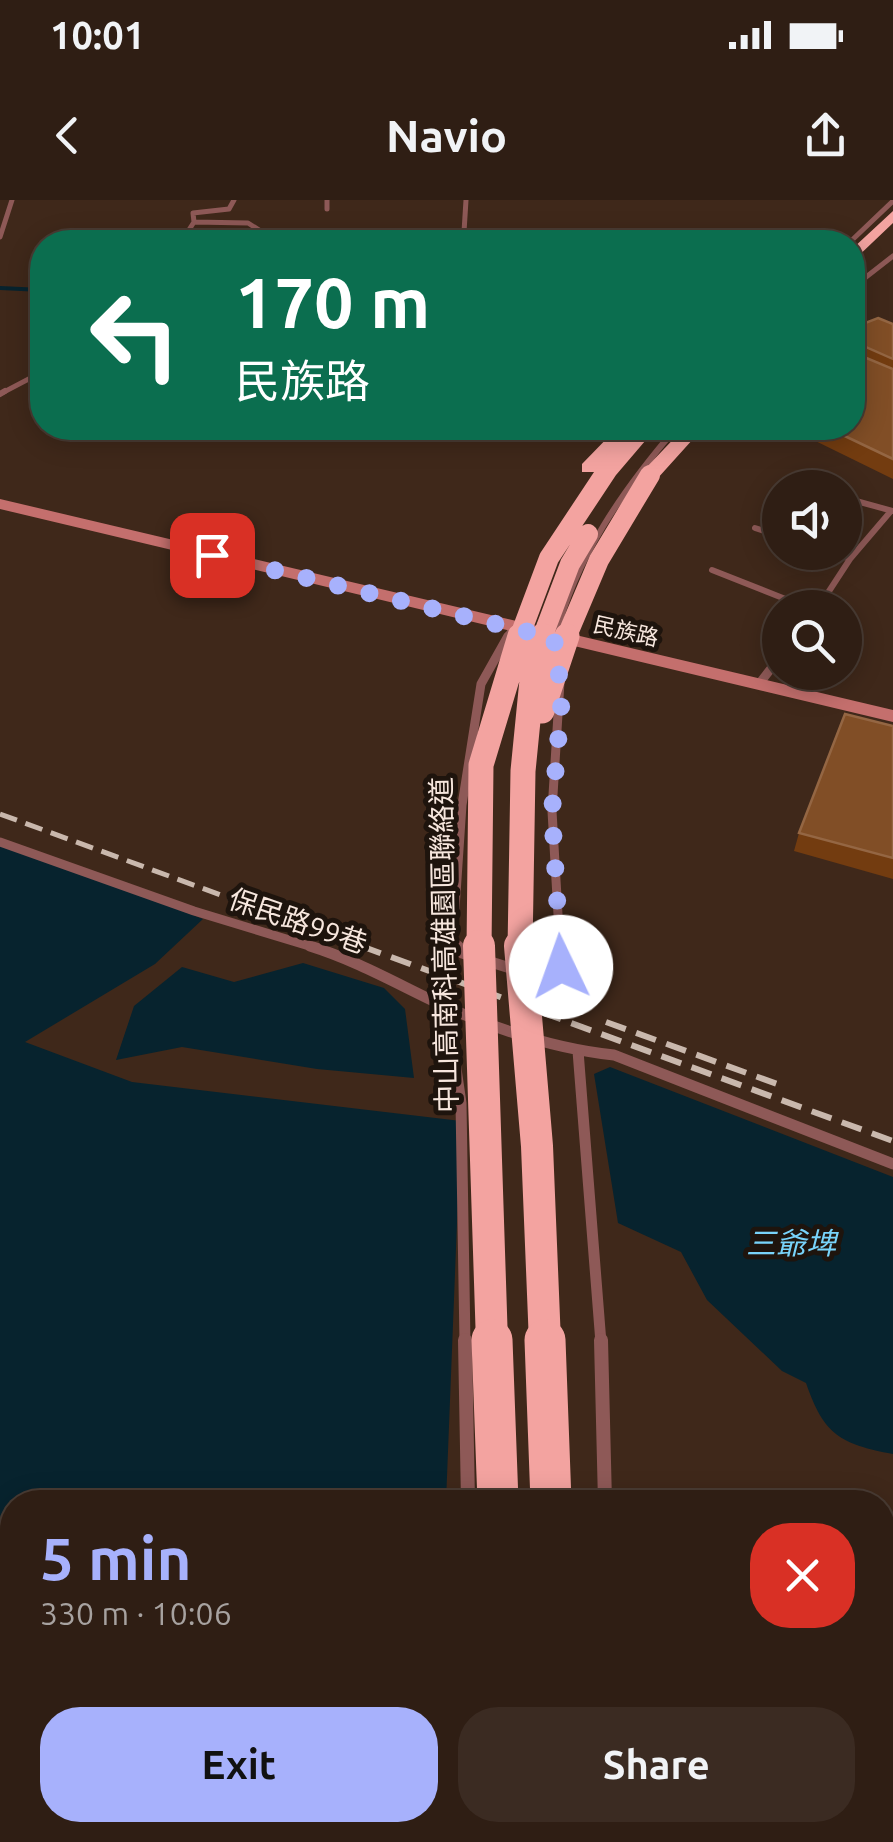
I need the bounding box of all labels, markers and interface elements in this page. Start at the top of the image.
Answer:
text: 10:01 [50,14,145,56]
icon: back [40,108,95,163]
icon: share [798,108,853,163]
text: Navio [386,110,507,161]
text: 170 m [235,263,430,341]
icon: left [70,270,200,400]
text: 民族路 [235,355,370,406]
map controls [762,470,862,690]
button: sound [762,470,862,570]
pin [170,513,255,598]
icon: arrive [185,528,240,583]
button: search [762,590,862,690]
street label: 民族路 [591,611,661,650]
street label: 中山高南科高雄園區聯絡道 [425,777,462,1113]
street label: 保民路99巷 [225,882,371,959]
position arrow [509,915,613,1019]
water label: 三爺埤 [746,1226,839,1260]
button: close [750,1523,855,1628]
text: 5 min [40,1524,192,1591]
text: 330 m · 10:06 [40,1595,232,1631]
button: Exit [40,1707,438,1822]
button: Share [458,1707,855,1822]

